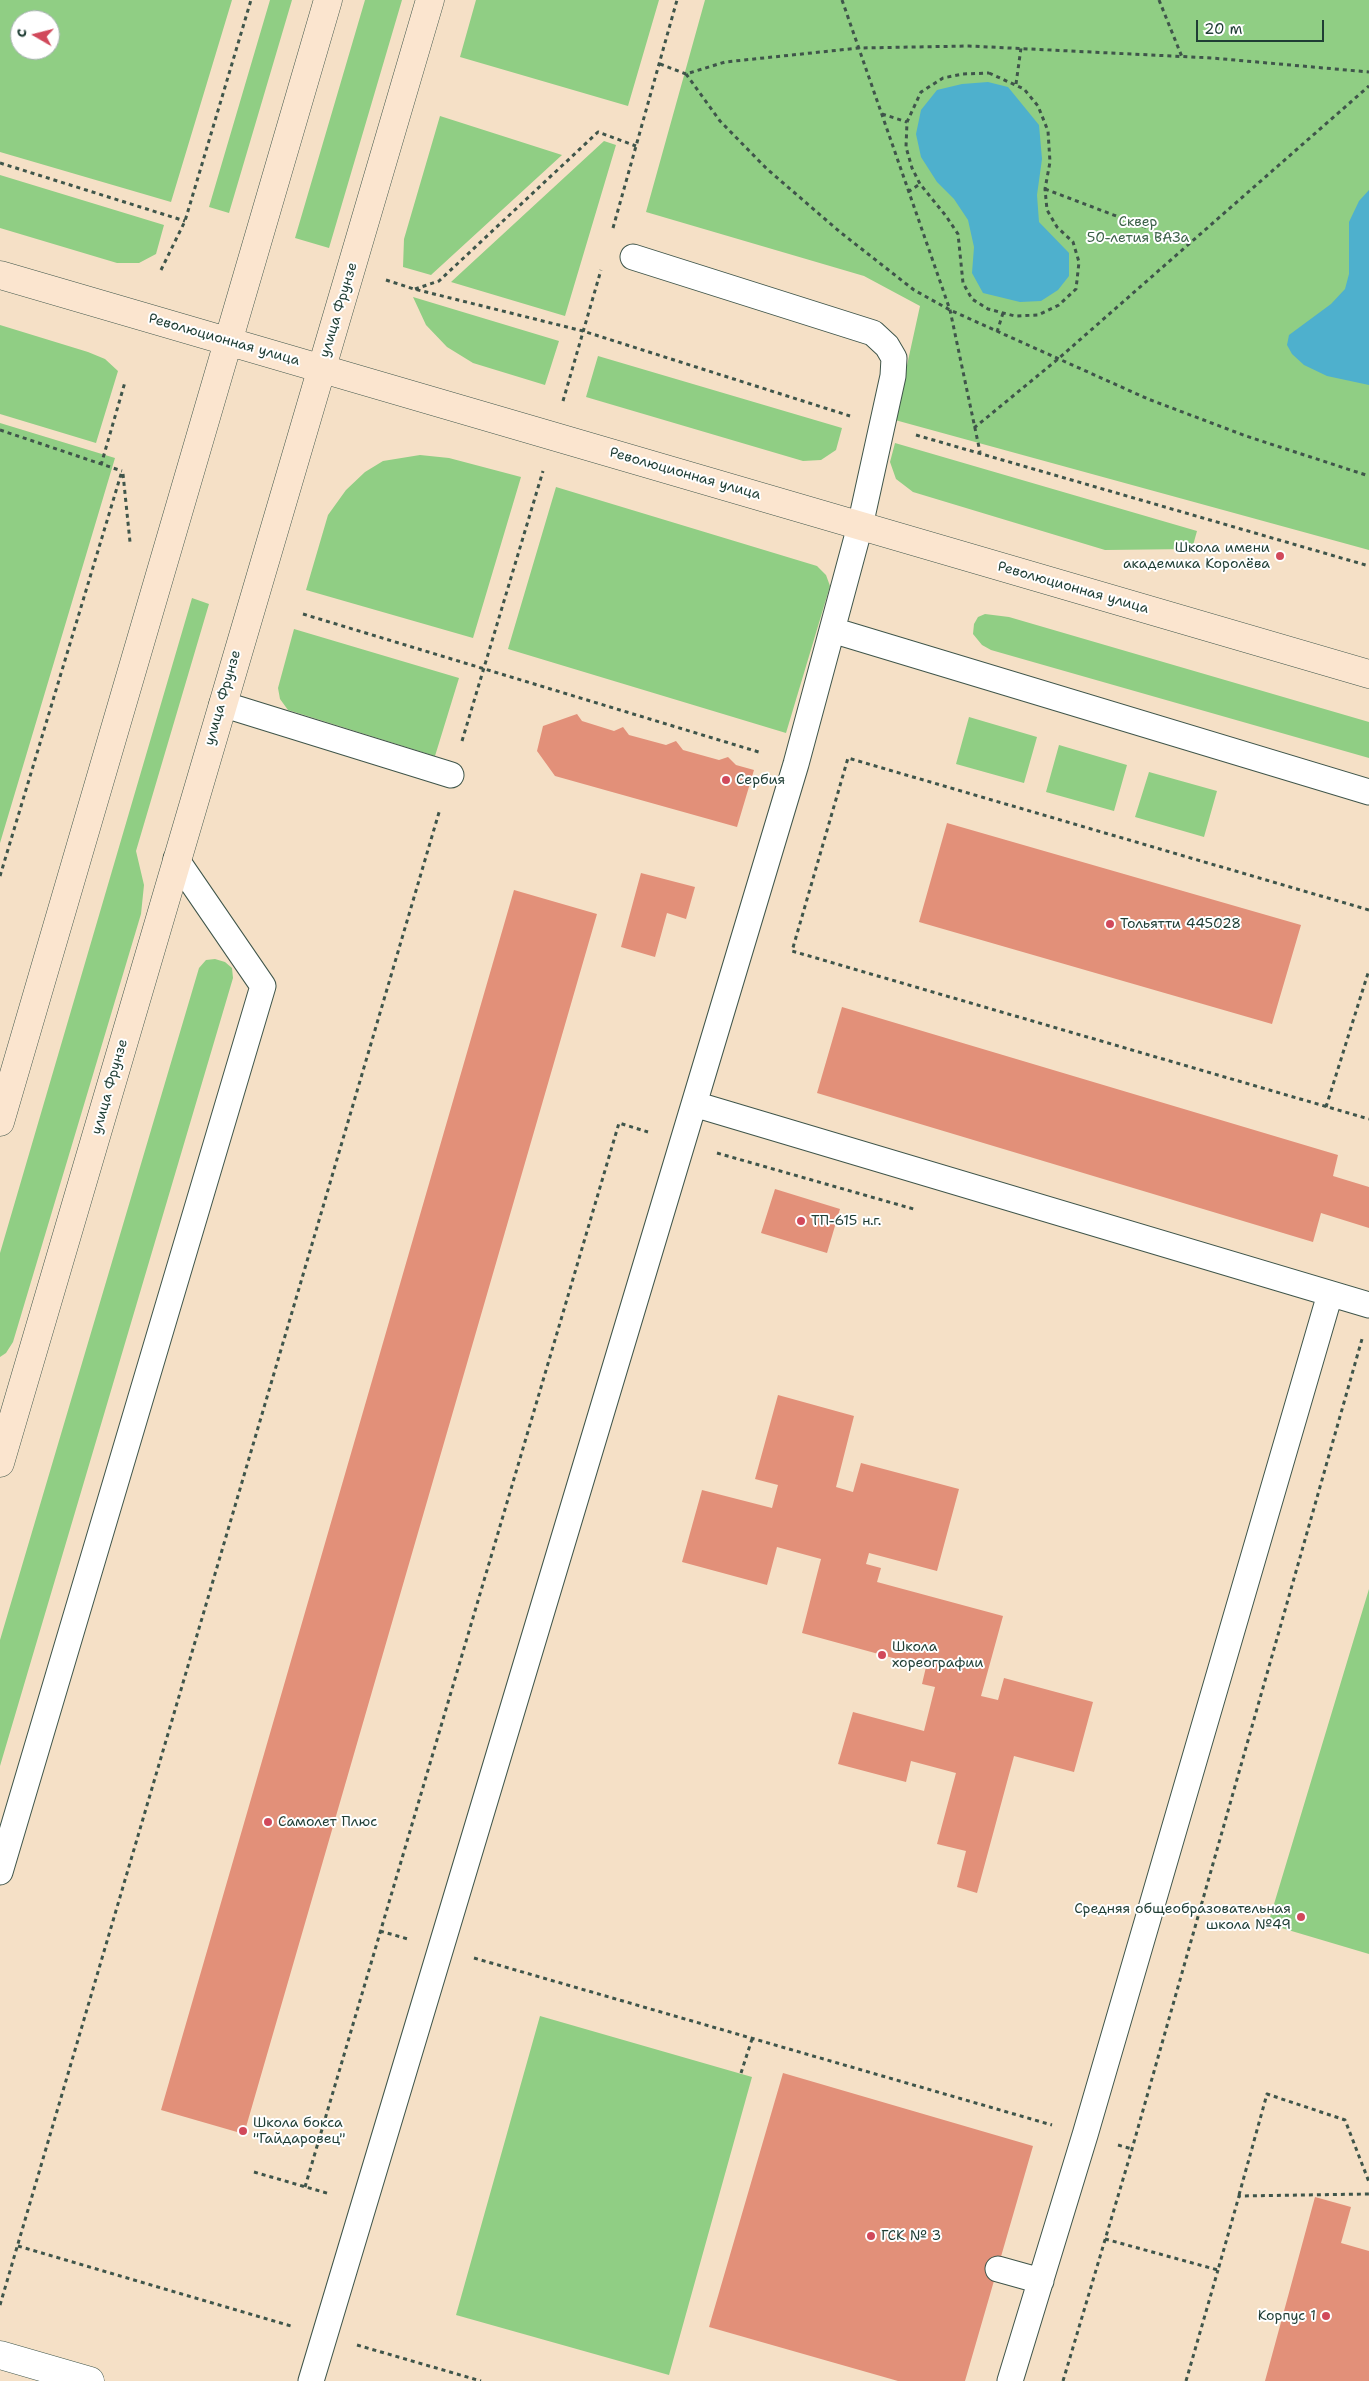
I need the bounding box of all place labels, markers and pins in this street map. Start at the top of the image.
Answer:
place label: Школа имени академика Королёва [1123,540,1270,572]
marker: Школа имени академика Королёва [1274,550,1286,562]
place label: Сербия [736,772,785,788]
marker: Сербия [720,774,732,786]
place label: Тольятти 445028 [1120,916,1241,932]
marker: Тольятти 445028 [1104,918,1116,930]
place label: ТП-615 н.г. [811,1213,881,1229]
marker: ТП-615 н.г. [795,1215,807,1227]
place label: Школа хореографии [892,1639,983,1671]
marker: Школа хореографии [876,1649,888,1661]
place label: Самолет Плюс [278,1814,377,1830]
marker: Самолет Плюс [262,1816,274,1828]
place label: Средняя общеобразовательная школа №49 [1074,1901,1291,1934]
marker: Средняя общеобразовательная школа №49 [1295,1911,1307,1923]
place label: Школа бокса "Гайдаровец" [253,2115,346,2148]
marker: Школа бокса "Гайдаровец" [237,2125,249,2137]
place label: ГСК № 3 [881,2228,941,2244]
marker: ГСК № 3 [865,2230,877,2242]
place label: Корпус 1 [1258,2308,1316,2324]
marker: Корпус 1 [1320,2310,1332,2322]

